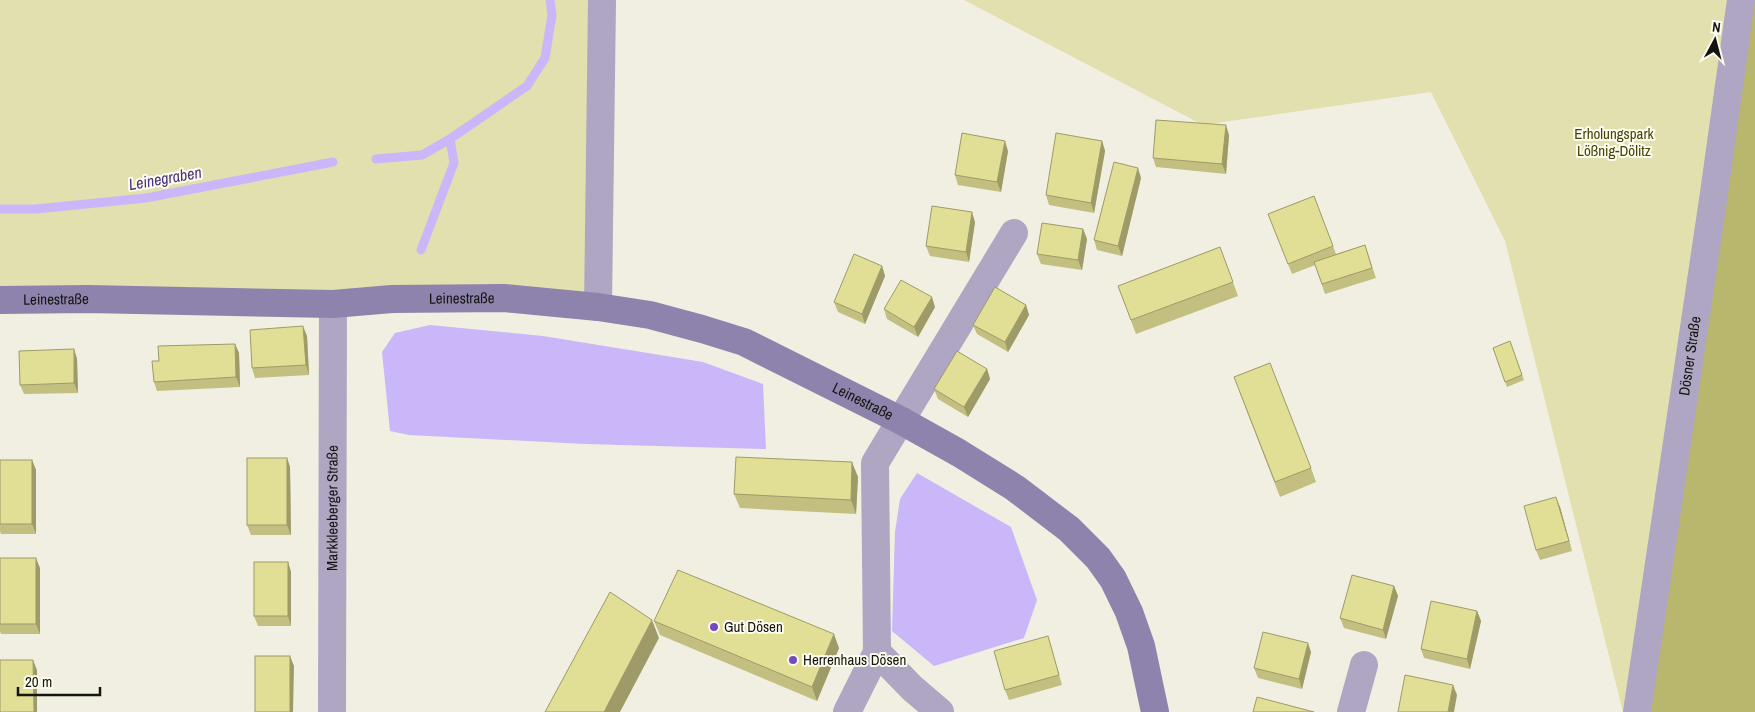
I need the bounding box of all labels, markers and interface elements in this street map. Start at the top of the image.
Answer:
north arrow [1690,15,1740,65]
text: N [1711,18,1722,37]
park label: Erholungspark Lößnig-Dölitz [1574,123,1654,161]
water label: Leinegraben [127,161,203,195]
street label: Leinestraße [429,287,495,309]
street label: Leinestraße [23,288,89,310]
street label: Dösner Straße [1673,315,1706,397]
street label: Leinestraße [829,377,897,425]
street label: Markkleeberger Straße [321,445,343,571]
place label: Gut Dösen [724,616,783,637]
marker: Gut Dösen [708,621,720,633]
place label: Herrenhaus Dösen [803,649,906,670]
marker: Herrenhaus Dösen [787,654,799,666]
scale bar [18,664,100,696]
text: 20 m [25,671,52,692]

